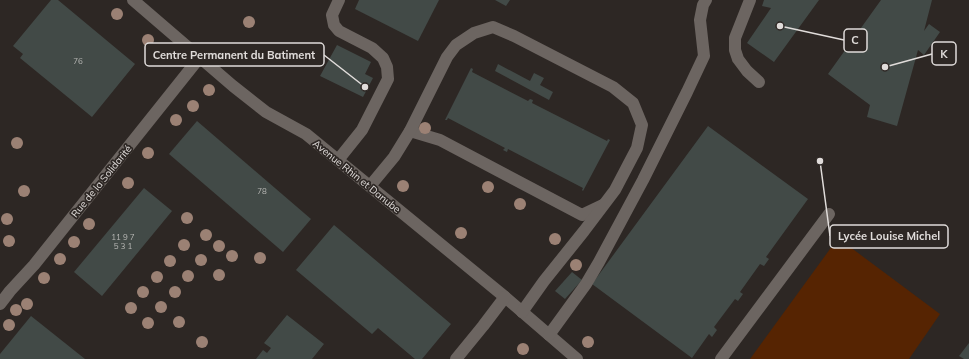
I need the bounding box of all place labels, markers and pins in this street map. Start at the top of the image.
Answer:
callout: C [844,29,867,52]
callout: K [932,42,956,65]
callout: Centre Permanent du Batiment [145,43,324,66]
callout: Lycée Louise Michel [830,225,948,248]

